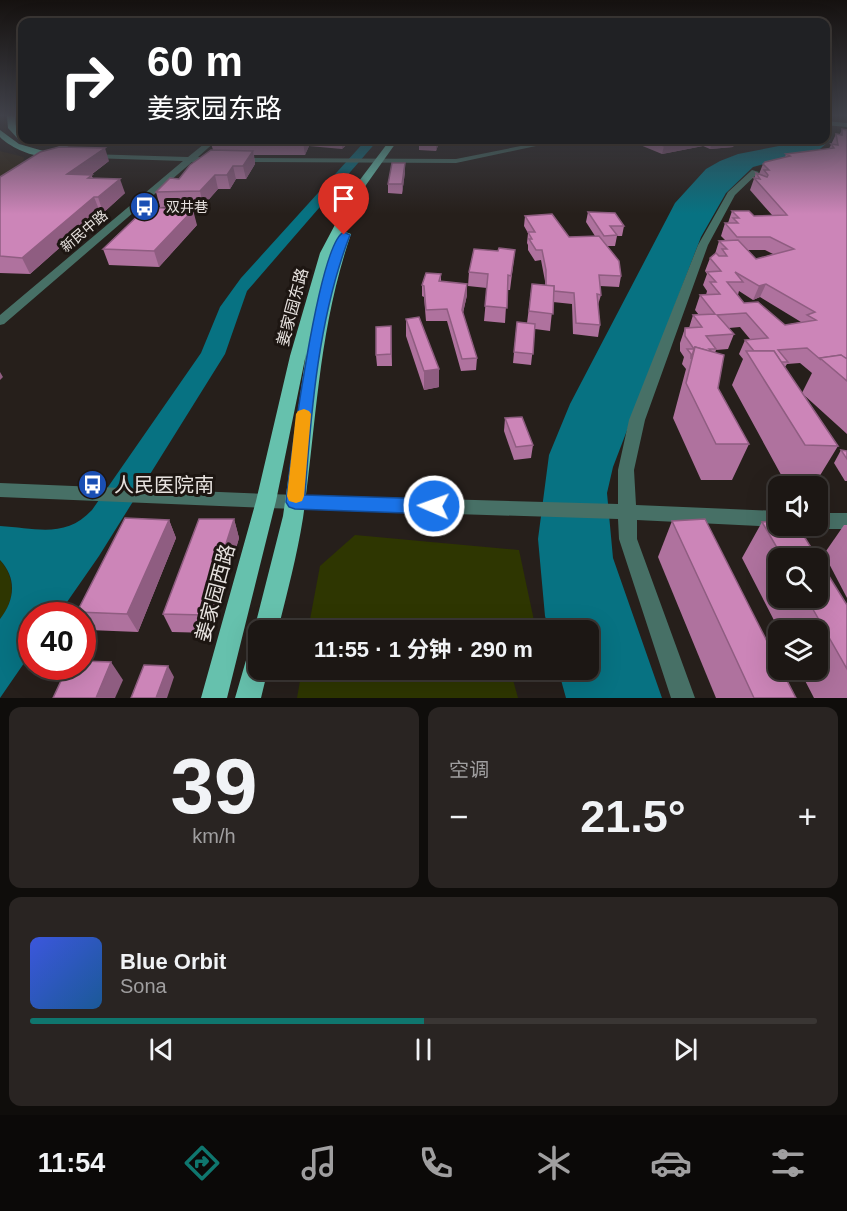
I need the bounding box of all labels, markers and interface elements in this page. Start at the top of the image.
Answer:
text: 60 m [147,38,243,85]
icon: right [48,42,126,120]
text: 姜家园东路 [147,94,282,124]
pin [318,173,369,235]
icon: arrive [327,182,360,215]
bus stop icon: 双井巷 [129,191,161,223]
place label: 双井巷 [166,199,208,215]
street label: 新民中路 [57,207,111,255]
street label: 姜家园东路 [274,266,311,348]
bus stop icon: 人民医院南 [77,469,109,501]
place label: 人民医院南 [114,474,214,496]
position arrow [402,474,466,538]
map controls [768,476,828,680]
button: sound [768,476,828,536]
street label: 姜家园西路 [191,542,239,644]
button: search [768,548,828,608]
speed limit sign: 40 [18,602,96,680]
button: layers [768,620,828,680]
text: 11:55 · 1 分钟 · 290 m [314,637,533,662]
text: 39 [171,742,257,830]
text: 空调 [449,759,489,781]
text: 21.5° [580,791,686,842]
text: − [449,798,468,835]
text: + [798,798,817,835]
text: km/h [192,825,236,847]
text: Blue Orbit [120,949,226,974]
text: Sona [120,975,167,997]
icon: previous [145,1033,178,1066]
icon: pause [407,1033,440,1066]
icon: next [669,1033,702,1066]
icon: directions [181,1142,223,1184]
icon: music [298,1142,340,1184]
icon: phone [415,1142,457,1184]
icon: climate [533,1142,575,1184]
icon: car [650,1142,692,1184]
icon: filters [767,1142,809,1184]
text: 11:54 [38,1148,105,1178]

